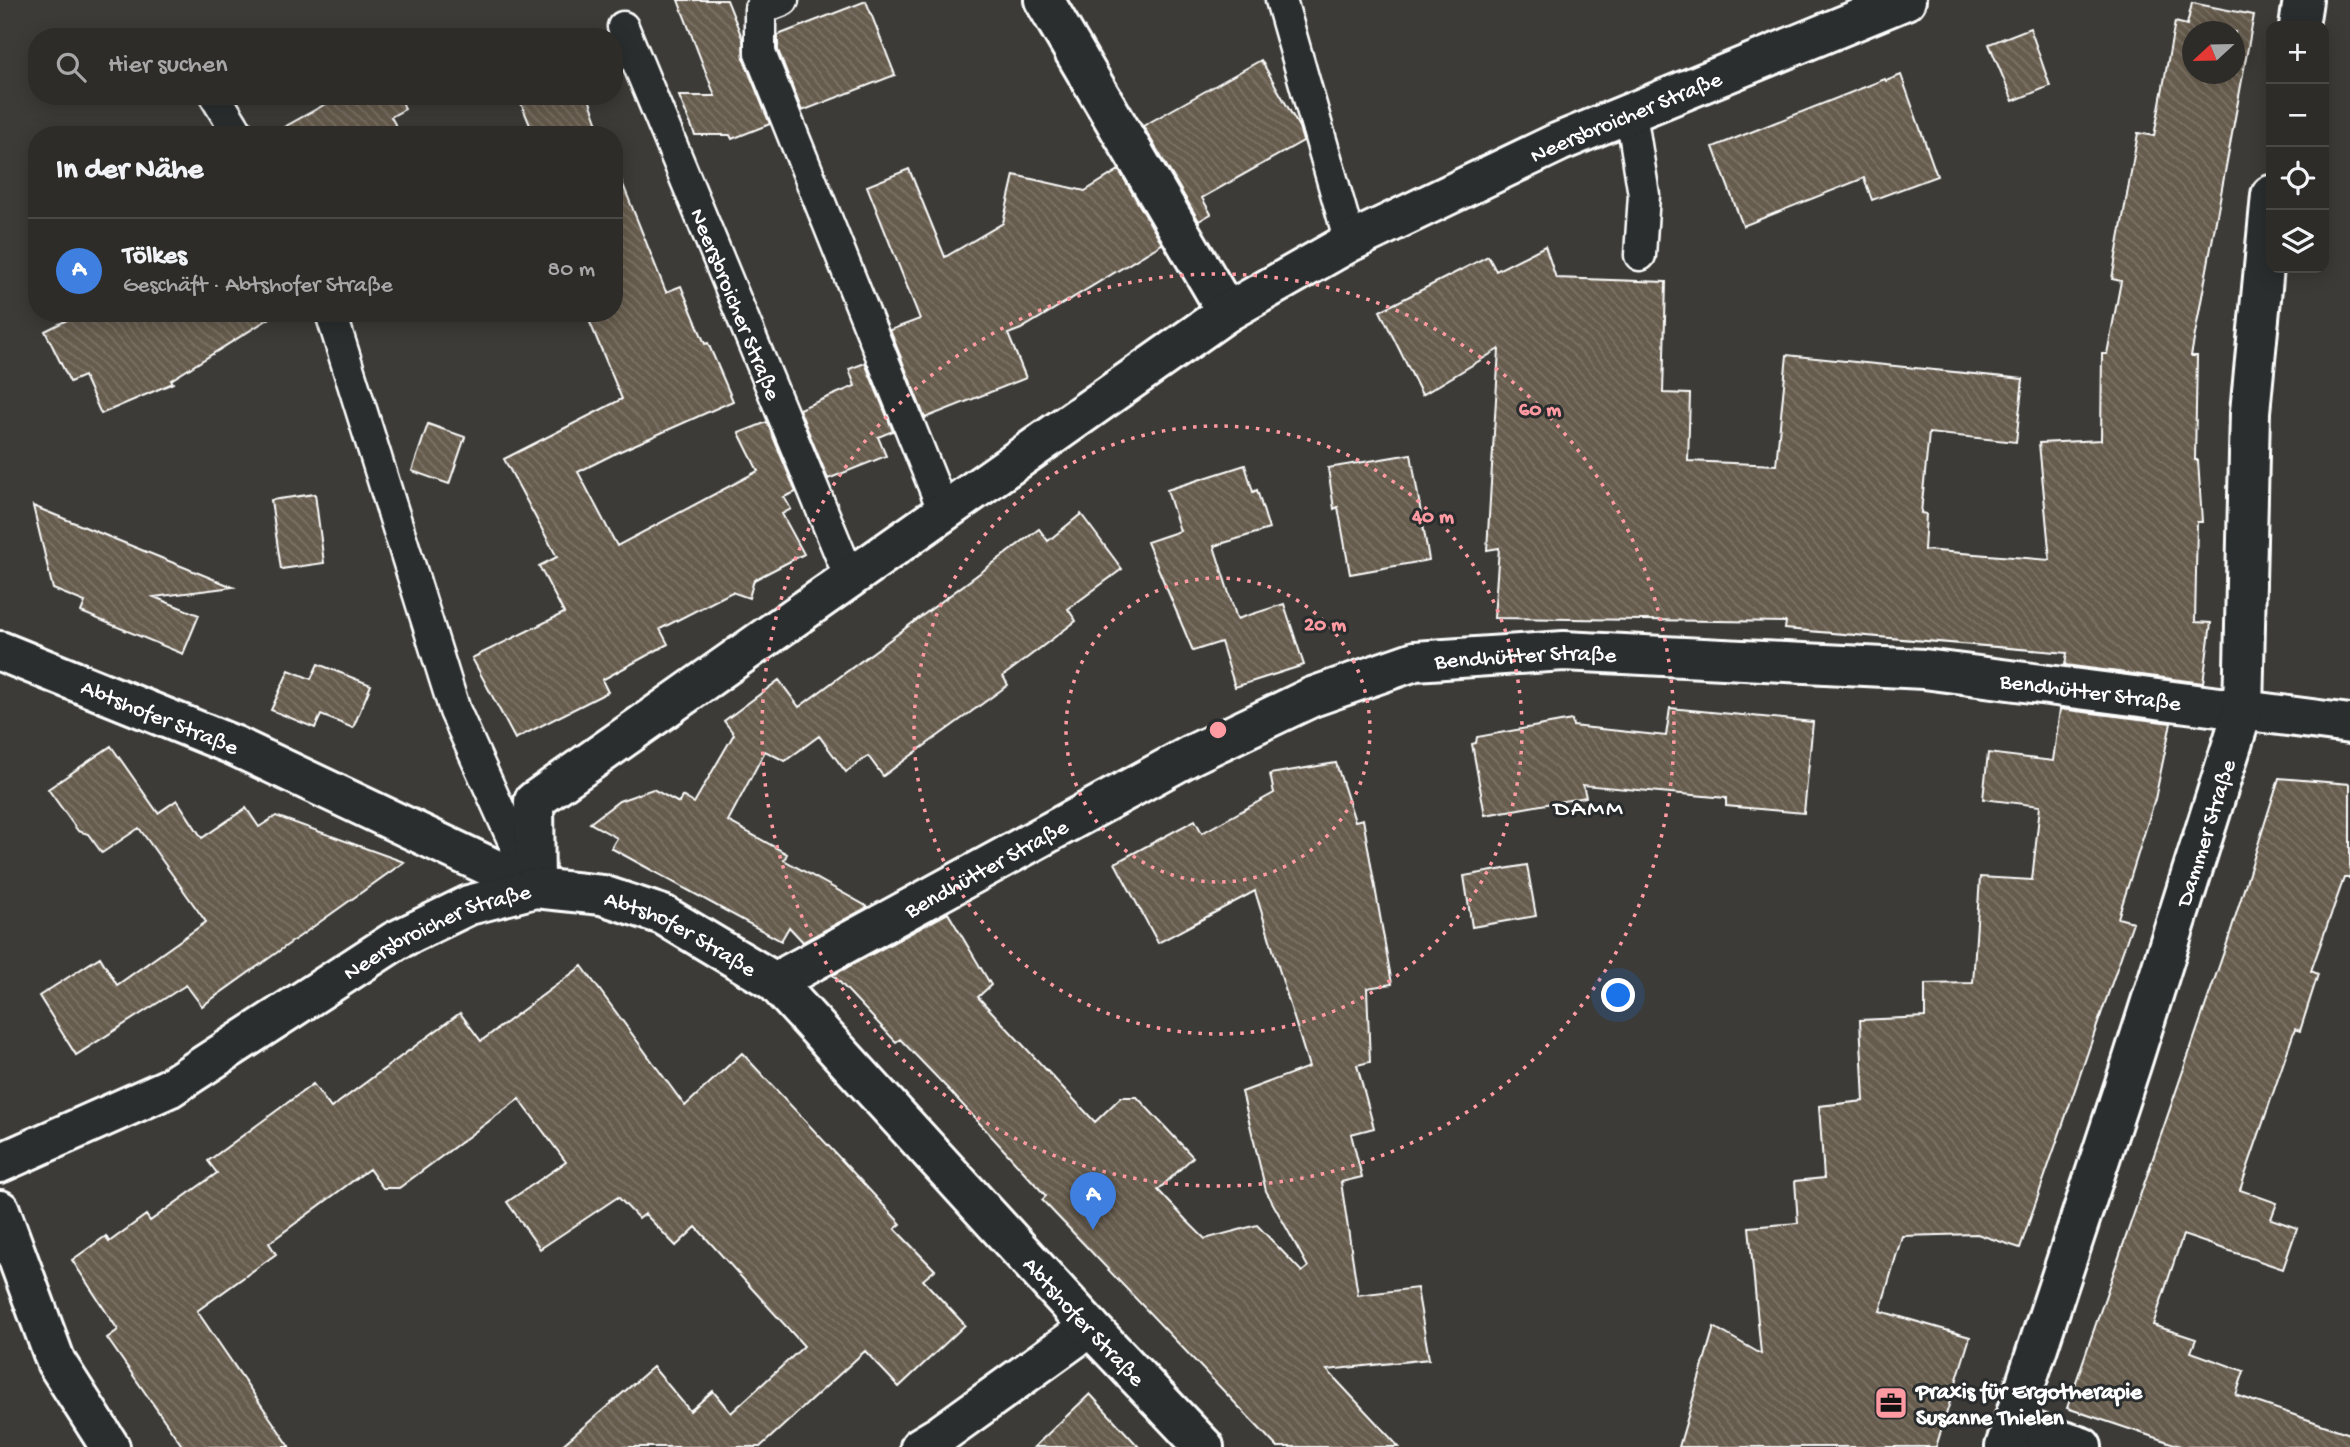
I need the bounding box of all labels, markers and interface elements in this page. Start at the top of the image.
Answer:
north arrow [2182,21,2245,84]
map controls [2266,21,2329,273]
button: + [2266,21,2329,84]
search box [28,28,623,105]
icon: search [52,48,90,86]
text: Hier suchen [108,51,228,82]
street label: Neersbroicher Straße [1526,66,1727,171]
button: − [2266,84,2329,147]
button: locate [2266,147,2329,210]
text: In der Nähe [56,154,203,189]
street label: Neersbroicher Straße [682,205,786,406]
button: layers [2266,210,2329,273]
text: Tölkes [123,242,187,273]
text: A [72,257,86,284]
text: 80 m [548,257,595,284]
text: Geschäft · Abtshofer Straße [123,273,393,300]
text: 60 m [1519,399,1561,424]
text: 40 m [1411,506,1454,531]
text: 20 m [1304,614,1346,639]
street label: Bendhütter Straße [1433,641,1618,677]
street label: Bendhütter Straße [1997,669,2183,719]
street label: Abtshofer Straße [77,675,243,763]
centre of rings [1206,718,1230,742]
street label: Dammer Straße [2171,756,2244,912]
district label: DAMM [1551,796,1625,825]
street label: Bendhütter Straße [900,814,1075,926]
street label: Neersbroicher Straße [339,879,535,988]
street label: Abtshofer Straße [601,887,761,985]
your location [1601,978,1635,1012]
pin: A [1070,1172,1116,1230]
street label: Abtshofer Straße [1016,1252,1150,1394]
place label: Praxis für Ergotherapie Susanne Thielen [1914,1380,2143,1433]
office icon: Praxis für Ergotherapie Susanne Thielen [1872,1384,1910,1422]

